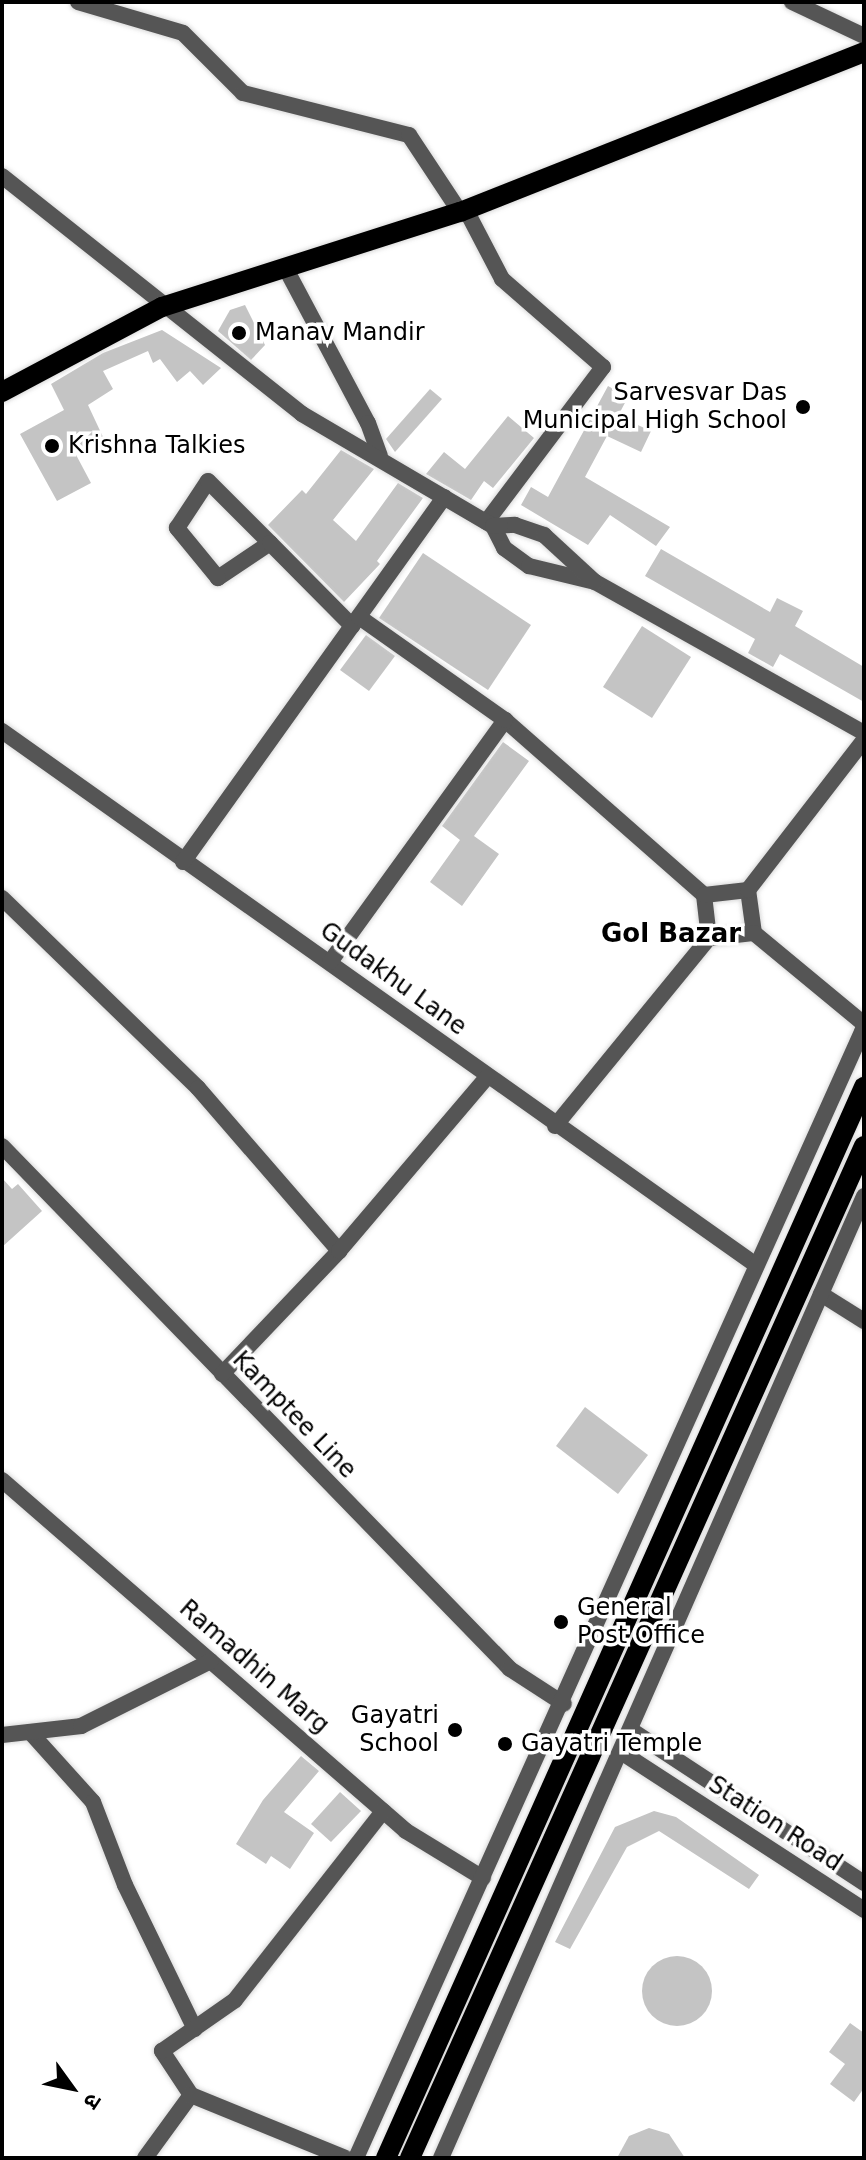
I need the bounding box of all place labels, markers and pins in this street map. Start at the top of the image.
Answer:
place label: Manav Mandir [255,319,425,347]
marker: Manav Mandir [230,324,248,342]
place label: Sarvesvar Das Municipal High School [523,379,787,435]
marker: Sarvesvar Das Municipal High School [794,398,812,416]
place label: Krishna Talkies [68,432,245,460]
marker: Krishna Talkies [43,437,61,455]
place label: General Post Office [577,1594,705,1650]
marker: General Post Office [552,1613,570,1631]
place label: Gayatri School [351,1702,439,1758]
marker: Gayatri School [446,1721,464,1739]
place label: Gayatri Temple [521,1730,702,1758]
marker: Gayatri Temple [496,1735,514,1753]

